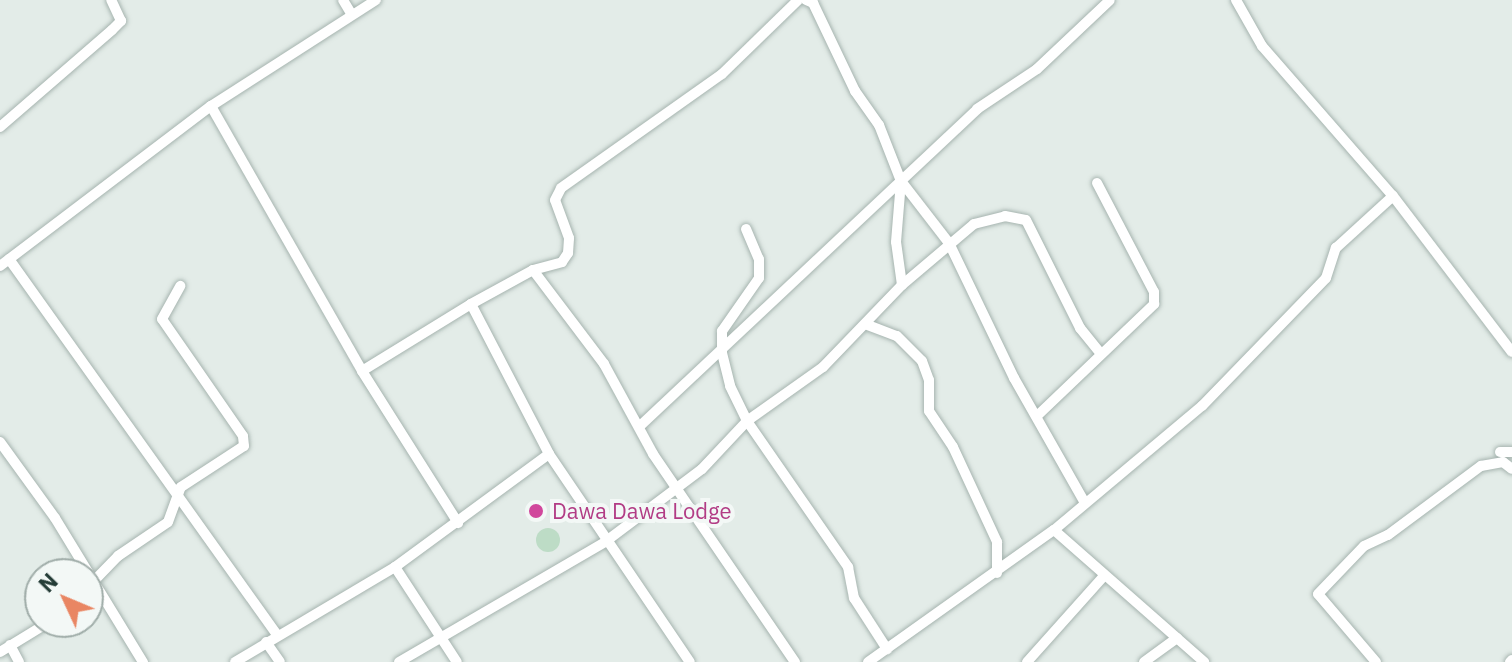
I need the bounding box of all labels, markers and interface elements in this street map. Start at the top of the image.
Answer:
place label: Dawa Dawa Lodge [552,498,732,524]
marker: Dawa Dawa Lodge [527,502,545,520]
north arrow [24,558,104,638]
text: N [32,567,64,598]

